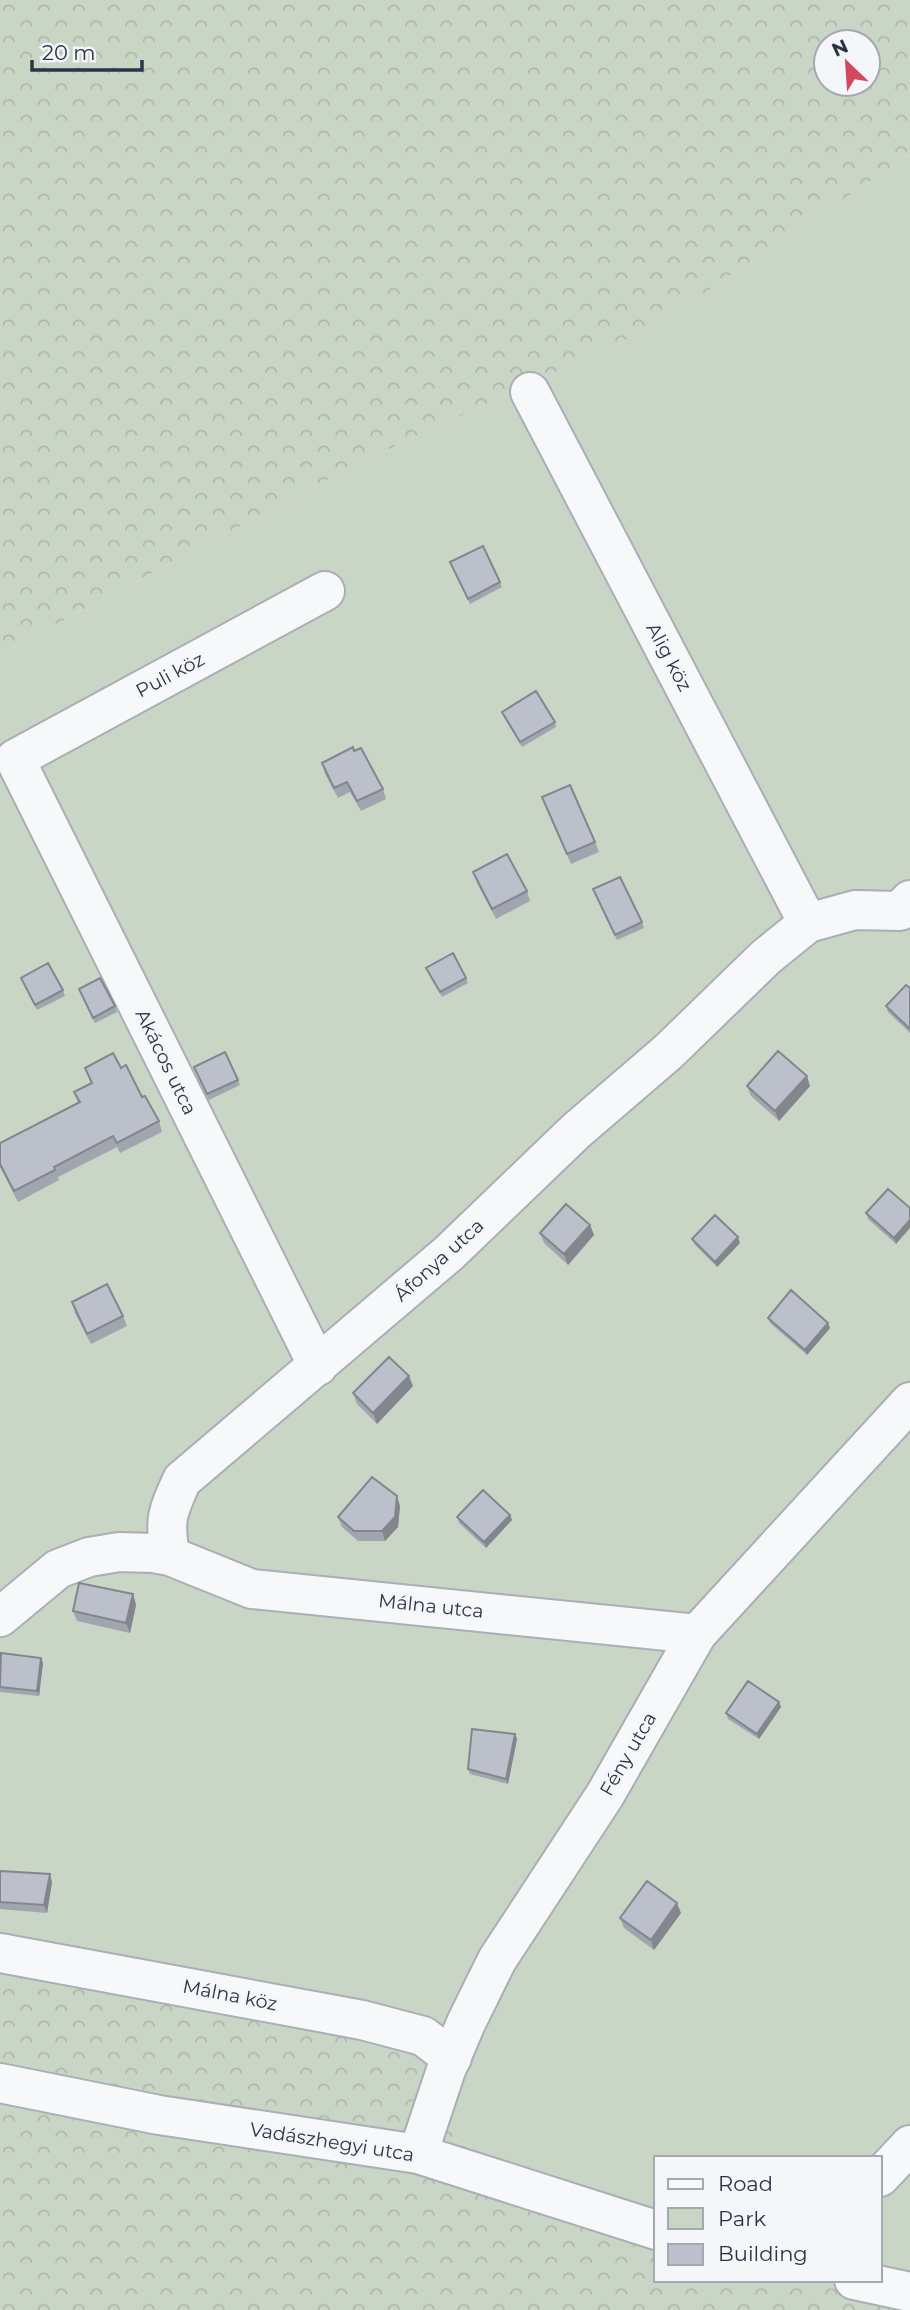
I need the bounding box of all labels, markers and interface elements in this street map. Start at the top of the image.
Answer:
scale bar [32,28,142,72]
north arrow [812,28,882,98]
text: N [828,34,852,62]
text: 20 m [42,40,96,65]
street label: Alig köz [641,619,697,695]
street label: Puli köz [132,647,208,703]
street label: Akácos utca [131,1005,201,1119]
street label: Áfonya utca [390,1214,488,1306]
street label: Málna utca [377,1589,485,1623]
street label: Fény utca [595,1708,661,1800]
street label: Málna köz [181,1975,279,2015]
street label: Vadászhegyi utca [248,2118,416,2166]
legend [654,2156,882,2282]
text: Road [718,2171,773,2196]
text: Park [718,2206,766,2231]
text: Building [718,2241,808,2266]

